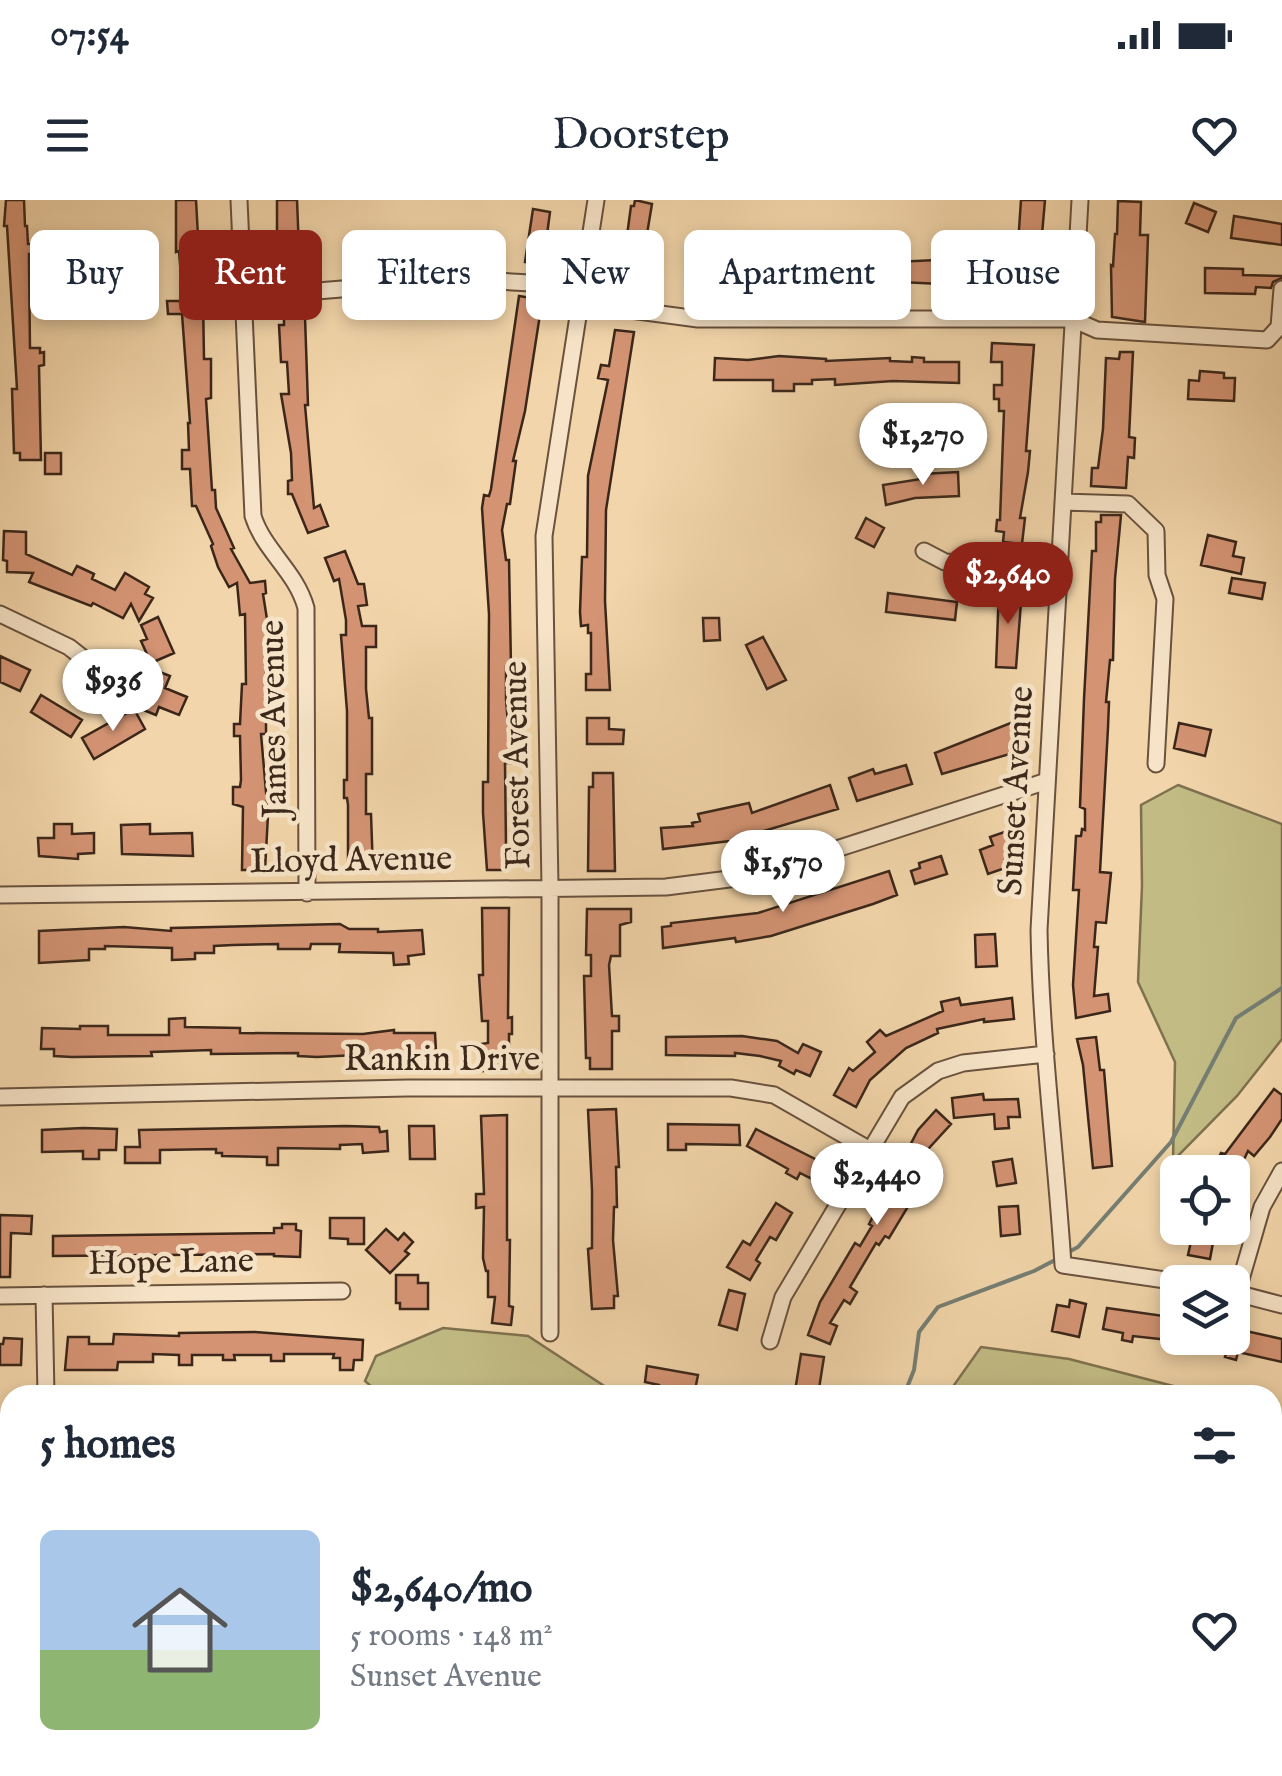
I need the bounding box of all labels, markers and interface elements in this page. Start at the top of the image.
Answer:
text: 07:54 [50,11,129,59]
text: Doorstep [552,107,730,164]
icon: menu [40,108,95,163]
icon: heart [1187,108,1242,163]
chip: Buy [30,230,159,320]
chip: Rent [179,230,322,320]
chip: Filters [342,230,506,320]
chip: New [526,230,664,320]
chip: Apartment [684,230,911,320]
chip: House [931,230,1095,320]
pin: $1,270 [842,403,1004,488]
text: $1,270 [881,415,965,456]
pin: $2,640 [927,542,1089,627]
text: $2,640 [965,554,1051,595]
street label: James Avenue [251,619,299,823]
pin: $936 [54,649,172,734]
street label: Forest Avenue [494,660,542,870]
text: $936 [84,661,142,702]
street label: Sunset Avenue [989,685,1045,897]
pin: $1,570 [702,830,864,915]
street label: Lloyd Avenue [249,837,453,885]
text: $1,570 [743,842,823,883]
street label: Rankin Drive [344,1038,540,1083]
pin: $2,440 [796,1143,958,1228]
text: $2,440 [832,1155,922,1196]
map controls [1160,1155,1250,1355]
button: locate [1160,1155,1250,1245]
street label: Hope Lane [88,1239,254,1287]
button: layers [1160,1265,1250,1355]
icon: filters [1187,1418,1242,1473]
text: 5 homes [40,1419,176,1472]
text: $2,640/mo [350,1563,532,1616]
icon: home [120,1570,240,1690]
icon: heart [1187,1603,1242,1658]
text: 5 rooms · 148 m² [350,1616,553,1657]
text: Sunset Avenue [350,1657,542,1698]

